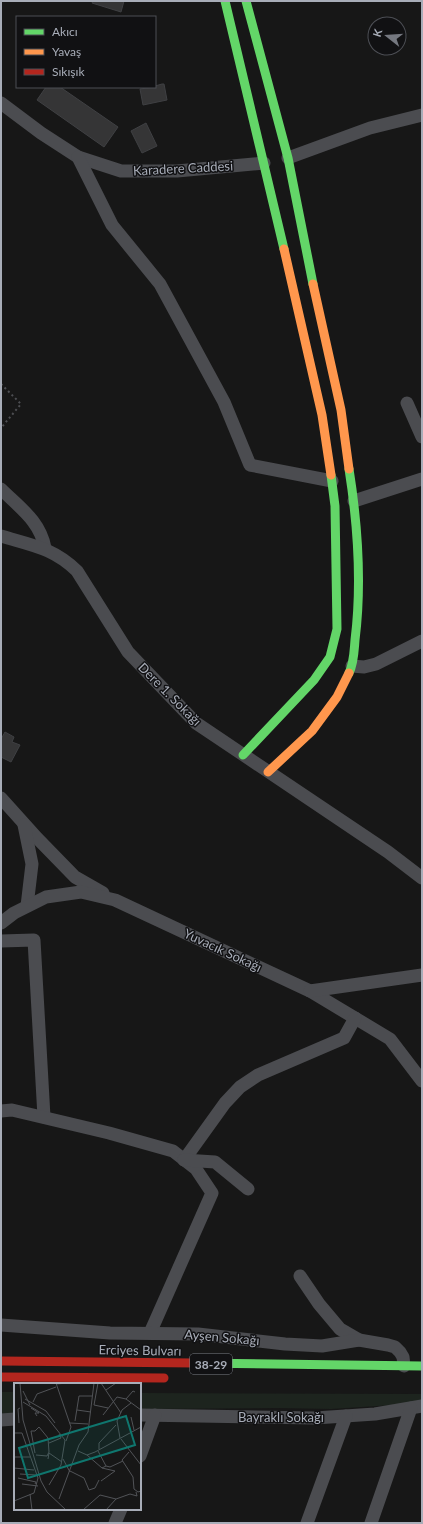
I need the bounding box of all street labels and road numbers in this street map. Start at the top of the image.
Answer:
street label: Karadere Caddesi [133,157,233,179]
street label: Dere 1. Sokağı [135,659,205,729]
street label: Yuvacık Sokağı [182,925,264,975]
street label: Ayşen Sokağı [184,1326,260,1348]
street label: Erciyes Bulvarı [98,1341,182,1359]
road number: 38-29 [190,1354,232,1374]
street label: Bayraklı Sokağı [238,1409,324,1425]

